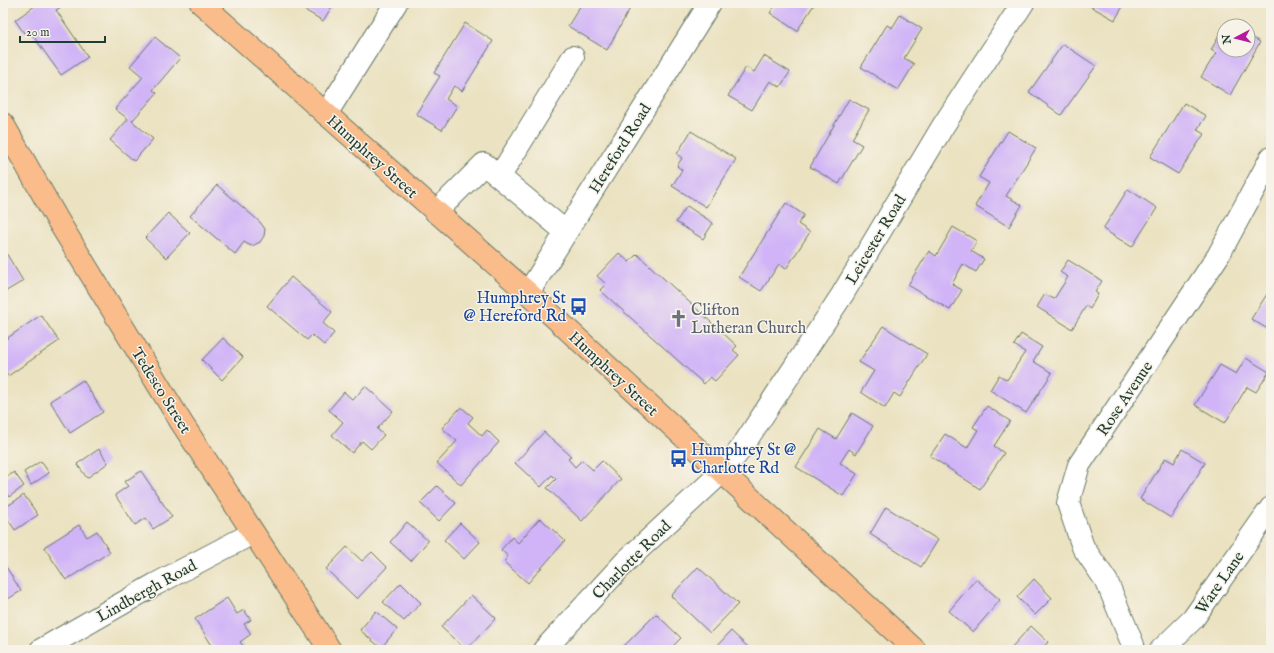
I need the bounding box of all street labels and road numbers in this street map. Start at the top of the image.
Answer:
street label: Hereford Road [585,100,657,198]
street label: Humphrey Street [322,111,422,204]
street label: Leicester Road [842,191,912,289]
street label: Humphrey Street [564,328,662,422]
street label: Tedesco Street [126,344,195,438]
street label: Rose Avenue [1093,358,1158,440]
street label: Charlotte Road [589,516,676,604]
street label: Ware Lane [1192,548,1249,618]
street label: Lindbergh Road [93,556,201,627]

